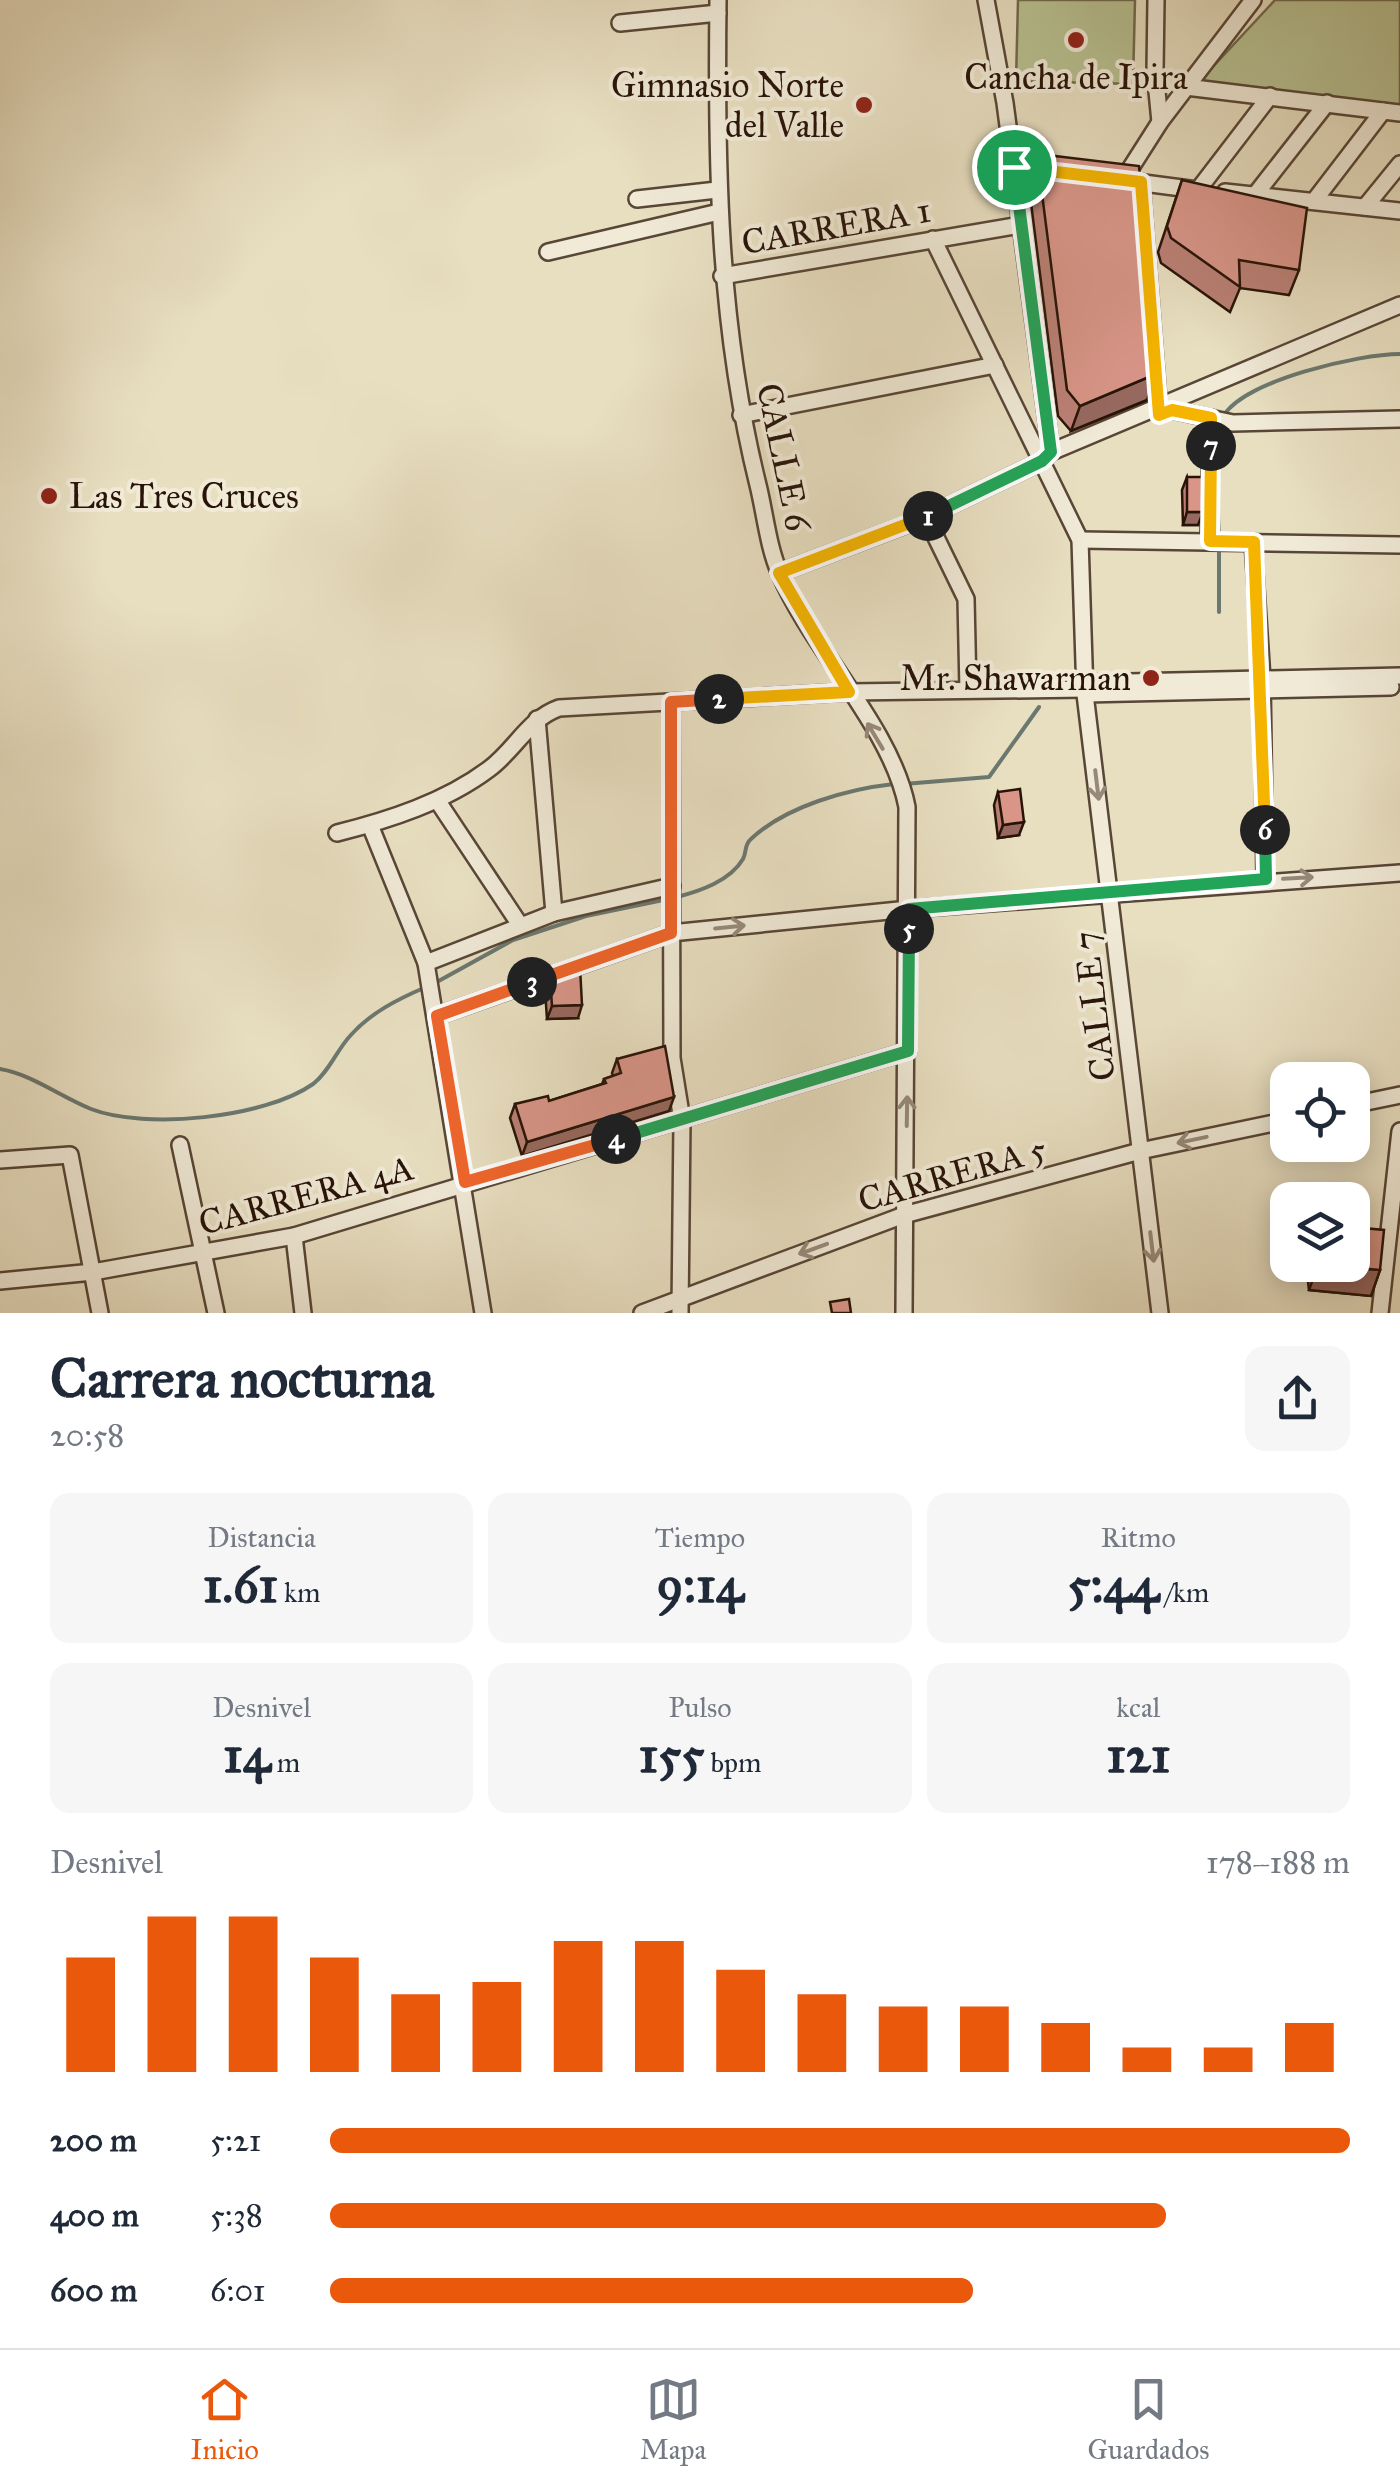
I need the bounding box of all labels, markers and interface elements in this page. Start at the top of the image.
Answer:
marker: Cancha de Ipira [1065,29,1087,51]
place label: Cancha de Ipira [964,56,1188,99]
place label: Gimnasio Norte del Valle [611,64,844,147]
marker: Gimnasio Norte del Valle [853,94,875,116]
pin [972,125,1057,210]
icon: arrive [987,140,1042,195]
street label: CARRERA 1 [738,189,934,264]
street label: CALLE 6 [747,379,820,536]
pin: 7 [1186,421,1236,471]
text: 7 [1204,428,1218,463]
place label: Las Tres Cruces [69,475,299,518]
marker: Las Tres Cruces [38,485,60,507]
pin: 1 [903,491,953,541]
text: 1 [922,498,934,533]
place label: Mr. Shawarman [900,657,1131,700]
marker: Mr. Shawarman [1140,667,1162,689]
pin: 2 [694,674,744,724]
text: 2 [712,681,726,716]
one-way arrow [865,722,885,751]
one-way arrow [1088,769,1107,801]
pin: 6 [1240,805,1290,855]
text: 6 [1258,812,1272,847]
one-way arrow [1281,868,1313,887]
pin: 5 [884,904,934,954]
text: 5 [902,911,916,946]
one-way arrow [714,917,746,936]
street label: CALLE 7 [1064,929,1125,1083]
pin: 3 [507,957,557,1007]
text: 3 [526,964,538,999]
map controls [1270,1062,1370,1282]
button: locate [1270,1062,1370,1162]
one-way arrow [897,1095,916,1127]
pin: 4 [591,1114,641,1164]
text: 4 [608,1121,624,1156]
street label: CARRERA 5 [853,1127,1051,1222]
one-way arrow [1177,1132,1209,1151]
street label: CARRERA 4A [194,1146,419,1245]
button: layers [1270,1182,1370,1282]
one-way arrow [1143,1231,1162,1263]
one-way arrow [798,1241,829,1259]
text: Carrera nocturna [50,1345,434,1412]
button: share [1245,1346,1350,1451]
text: 20:58 [50,1416,124,1455]
text: Distancia [208,1520,316,1555]
text: Tiempo [655,1520,745,1555]
text: Ritmo [1101,1520,1176,1555]
text: 1.61 [203,1555,278,1616]
text: 9:14 [656,1555,744,1616]
text: 5:44 [1068,1555,1159,1616]
text: km [278,1575,321,1610]
text: /km [1159,1575,1209,1610]
text: Desnivel [212,1690,311,1725]
text: Pulso [668,1690,732,1725]
text: kcal [1116,1690,1160,1725]
text: 14 [223,1725,271,1786]
text: 155 [639,1725,704,1786]
text: 121 [1106,1725,1170,1786]
text: m [271,1745,300,1780]
text: bpm [704,1745,761,1780]
text: Desnivel [50,1843,163,1882]
text: 178–188 m [1206,1843,1350,1882]
text: 200 m [50,2121,137,2160]
text: 5:21 [210,2121,261,2160]
text: 400 m [50,2196,139,2235]
text: 5:38 [210,2196,263,2235]
text: 600 m [50,2271,137,2310]
text: 6:01 [210,2271,265,2310]
tab: Inicio [190,2372,259,2467]
tab: Mapa [640,2372,706,2467]
tab: Guardados [1087,2372,1209,2467]

